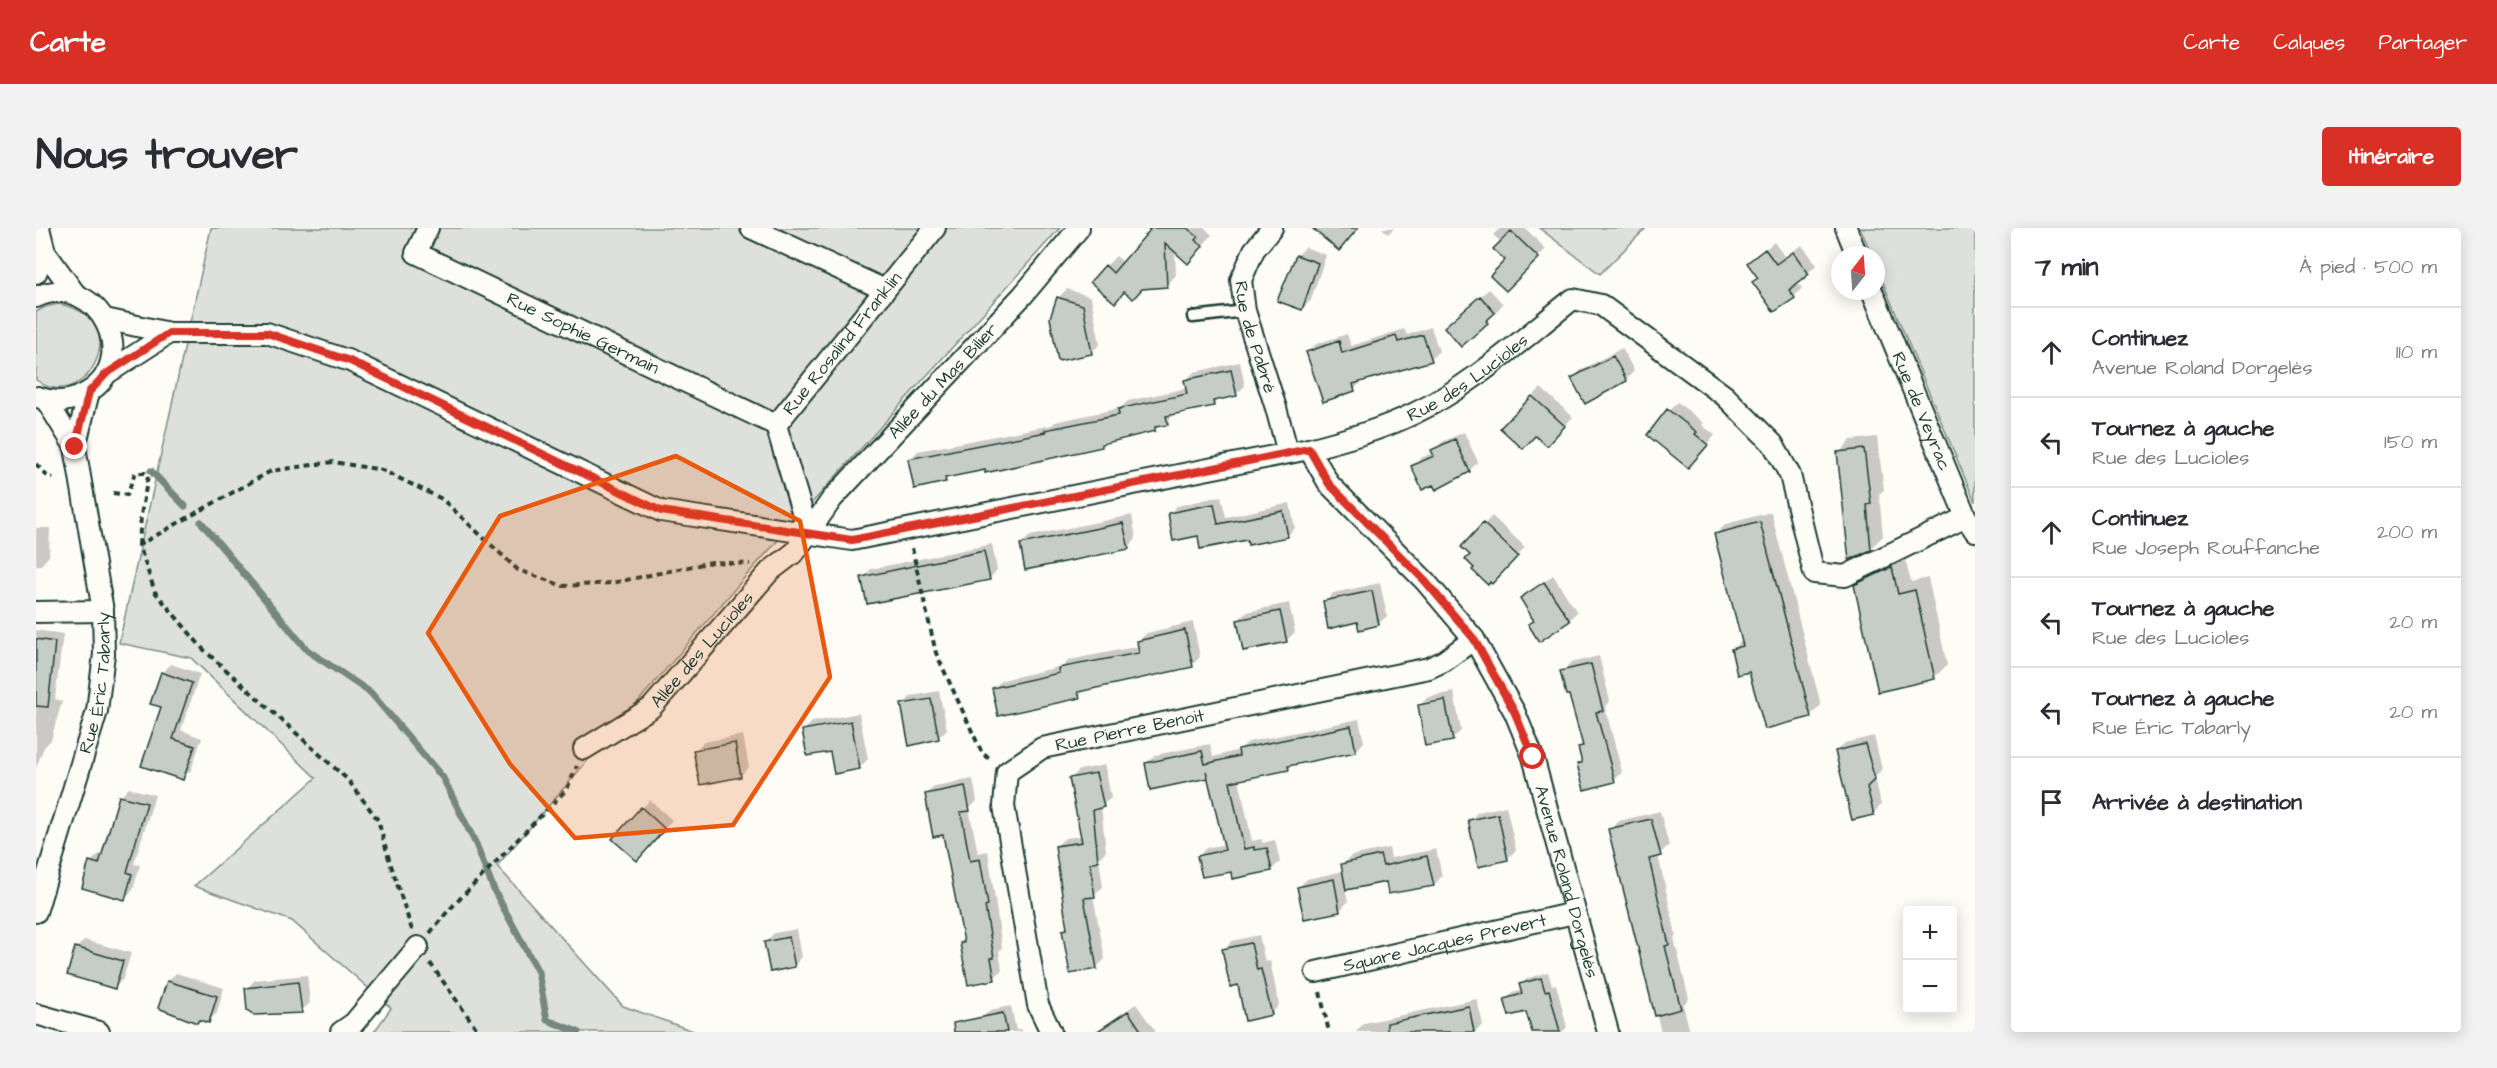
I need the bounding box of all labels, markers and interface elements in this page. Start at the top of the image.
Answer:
text: Carte [30,23,106,62]
text: Carte [2183,28,2240,57]
text: Calques [2273,28,2345,57]
text: Partager [2378,28,2467,57]
text: Nous trouver [36,127,298,185]
button: Itinéraire [2322,127,2461,186]
north arrow [1831,246,1885,300]
text: 7 min [2035,249,2099,285]
text: À pied · 500 m [2299,253,2437,281]
street label: Rue Rosalind Franklin [777,267,908,420]
street label: Rue de Pabré [1228,280,1283,397]
street label: Rue Sophie Germain [502,286,663,380]
street label: Allée du Mas Bilier [882,318,1004,445]
text: Continuez [2092,323,2188,354]
street label: Rue des Lucioles [1403,328,1534,428]
icon: ahead [2035,336,2068,369]
text: 110 m [2396,338,2437,366]
street label: Rue de Veyrac [1886,348,1957,474]
text: Avenue Roland Dorgelès [2092,354,2312,382]
text: Tournez à gauche [2092,413,2274,444]
icon: left [2035,426,2068,459]
text: 150 m [2384,428,2437,456]
route end [61,433,87,459]
text: Rue des Lucioles [2092,444,2249,472]
text: Continuez [2092,503,2188,534]
icon: ahead [2035,516,2068,549]
text: 200 m [2377,518,2437,546]
text: Rue Joseph Rouffanche [2092,534,2320,562]
street label: Allée des Lucioles [645,586,760,713]
text: Tournez à gauche [2092,593,2274,624]
icon: left [2035,606,2068,639]
text: 20 m [2389,608,2437,636]
street label: Rue Éric Tabarly [73,611,117,757]
text: Rue des Lucioles [2092,624,2249,652]
text: Tournez à gauche [2092,683,2274,714]
icon: left [2035,696,2068,729]
text: 20 m [2389,698,2437,726]
street label: Rue Pierre Benoit [1053,703,1207,758]
text: Rue Éric Tabarly [2092,714,2251,742]
route start [1519,743,1545,769]
street label: Avenue Roland Dorgelès [1528,783,1605,981]
icon: arrive [2035,786,2068,819]
text: Arrivée à destination [2092,787,2302,818]
map controls [1903,906,1957,1014]
button: + [1903,906,1957,960]
street label: Square Jacques Prevert [1341,908,1550,978]
button: − [1903,960,1957,1014]

